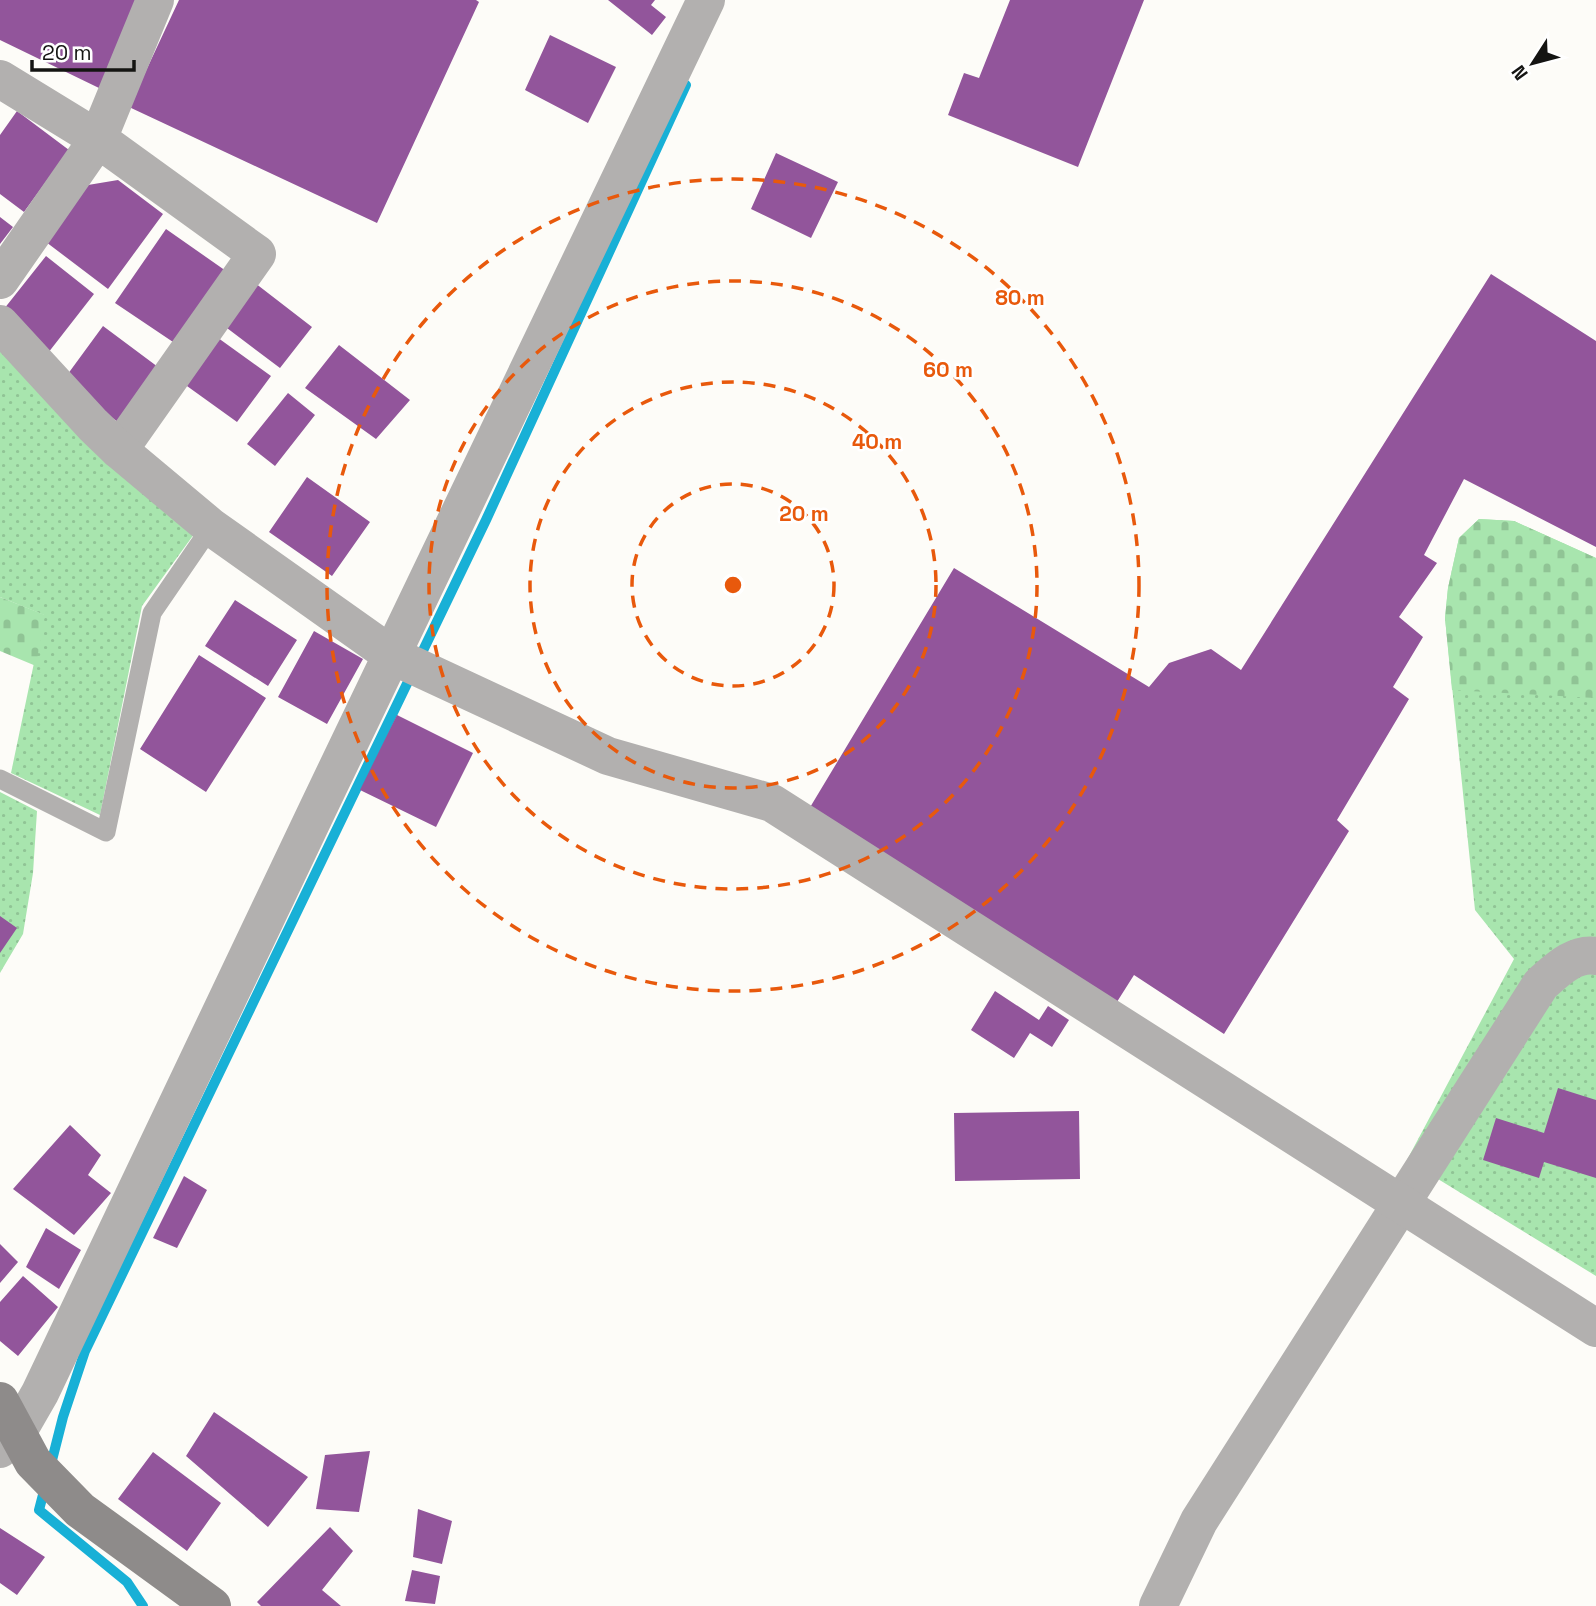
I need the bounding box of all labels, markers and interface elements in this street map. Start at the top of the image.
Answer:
scale bar [32,28,133,72]
north arrow [1498,28,1568,98]
text: 20 m [42,39,92,66]
text: N [1506,60,1534,85]
text: 80 m [995,284,1045,311]
text: 60 m [923,356,973,383]
text: 40 m [852,428,902,455]
text: 20 m [779,500,829,527]
centre of rings [721,573,745,597]

